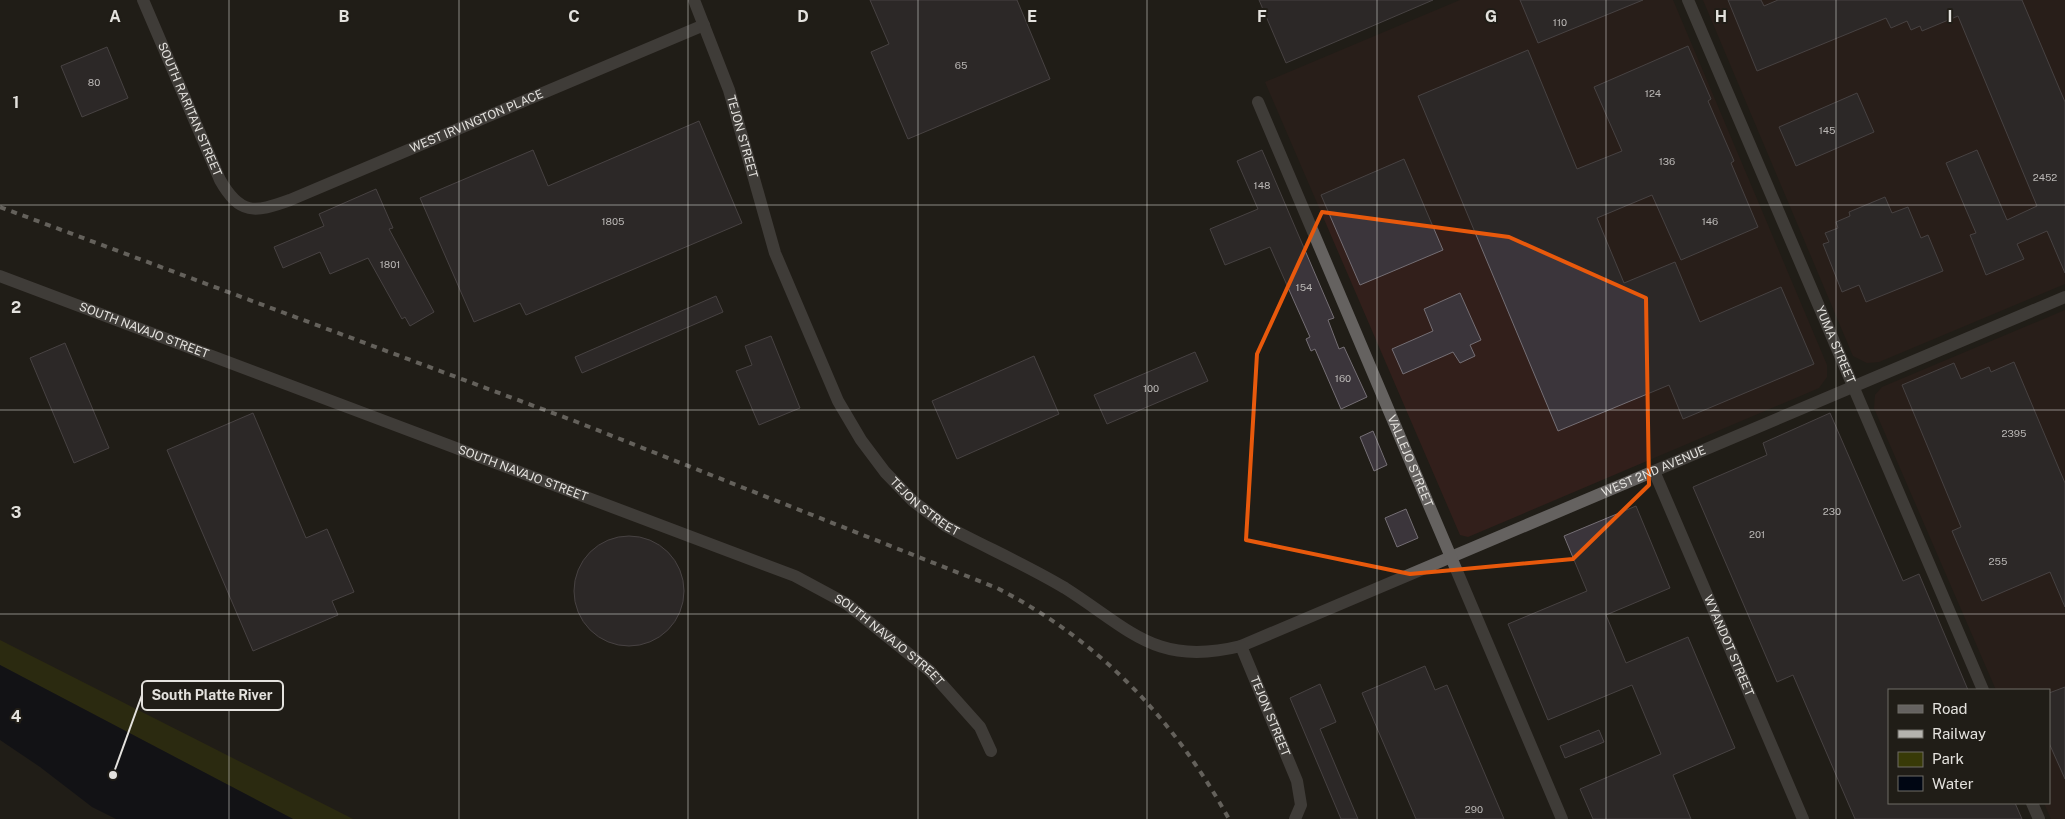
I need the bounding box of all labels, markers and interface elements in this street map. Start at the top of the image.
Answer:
text: A [109,7,121,26]
text: B [339,7,350,26]
text: C [568,7,580,26]
text: D [797,7,809,26]
text: E [1027,7,1037,26]
text: F [1257,7,1267,26]
text: G [1485,7,1497,26]
text: H [1715,7,1727,26]
text: I [1948,7,1952,26]
house number: 110 [1553,16,1567,28]
street label: SOUTH RARITAN STREET [155,40,225,179]
house number: 65 [955,59,967,71]
house number: 80 [88,76,100,88]
street label: WEST IRVINGTON PLACE [408,87,545,156]
house number: 124 [1645,87,1661,99]
text: 1 [13,93,19,112]
street label: TEJON STREET [724,93,761,180]
house number: 145 [1819,124,1835,136]
house number: 136 [1659,155,1675,167]
house number: 2452 [2033,171,2057,183]
house number: 148 [1254,179,1270,191]
house number: 1805 [601,215,625,227]
house number: 146 [1702,215,1718,227]
house number: 1801 [380,258,400,270]
house number: 154 [1296,281,1312,293]
text: 2 [11,298,21,317]
street label: SOUTH NAVAJO STREET [77,300,211,361]
street label: YUMA STREET [1813,304,1858,386]
house number: 160 [1335,372,1351,384]
house number: 100 [1143,382,1159,394]
street label: VALLEJO STREET [1385,413,1436,509]
house number: 2395 [2002,427,2026,439]
street label: SOUTH NAVAJO STREET [456,443,590,504]
street label: WEST 2ND AVENUE [1599,443,1708,500]
street label: TEJON STREET [887,474,962,539]
text: 3 [11,503,21,522]
house number: 230 [1823,505,1841,517]
house number: 201 [1749,528,1765,540]
house number: 255 [1989,555,2007,567]
street label: SOUTH NAVAJO STREET [832,591,947,689]
street label: WYANDOT STREET [1701,593,1757,698]
street label: TEJON STREET [1247,674,1293,758]
callout: South Platte River [142,681,283,710]
text: South Platte River [151,687,273,703]
legend [1888,689,2050,804]
text: Road [1932,700,1968,717]
text: 4 [11,707,22,726]
text: Railway [1932,725,1986,742]
text: Park [1932,750,1964,767]
text: Water [1932,775,1974,792]
house number: 290 [1465,803,1483,815]

